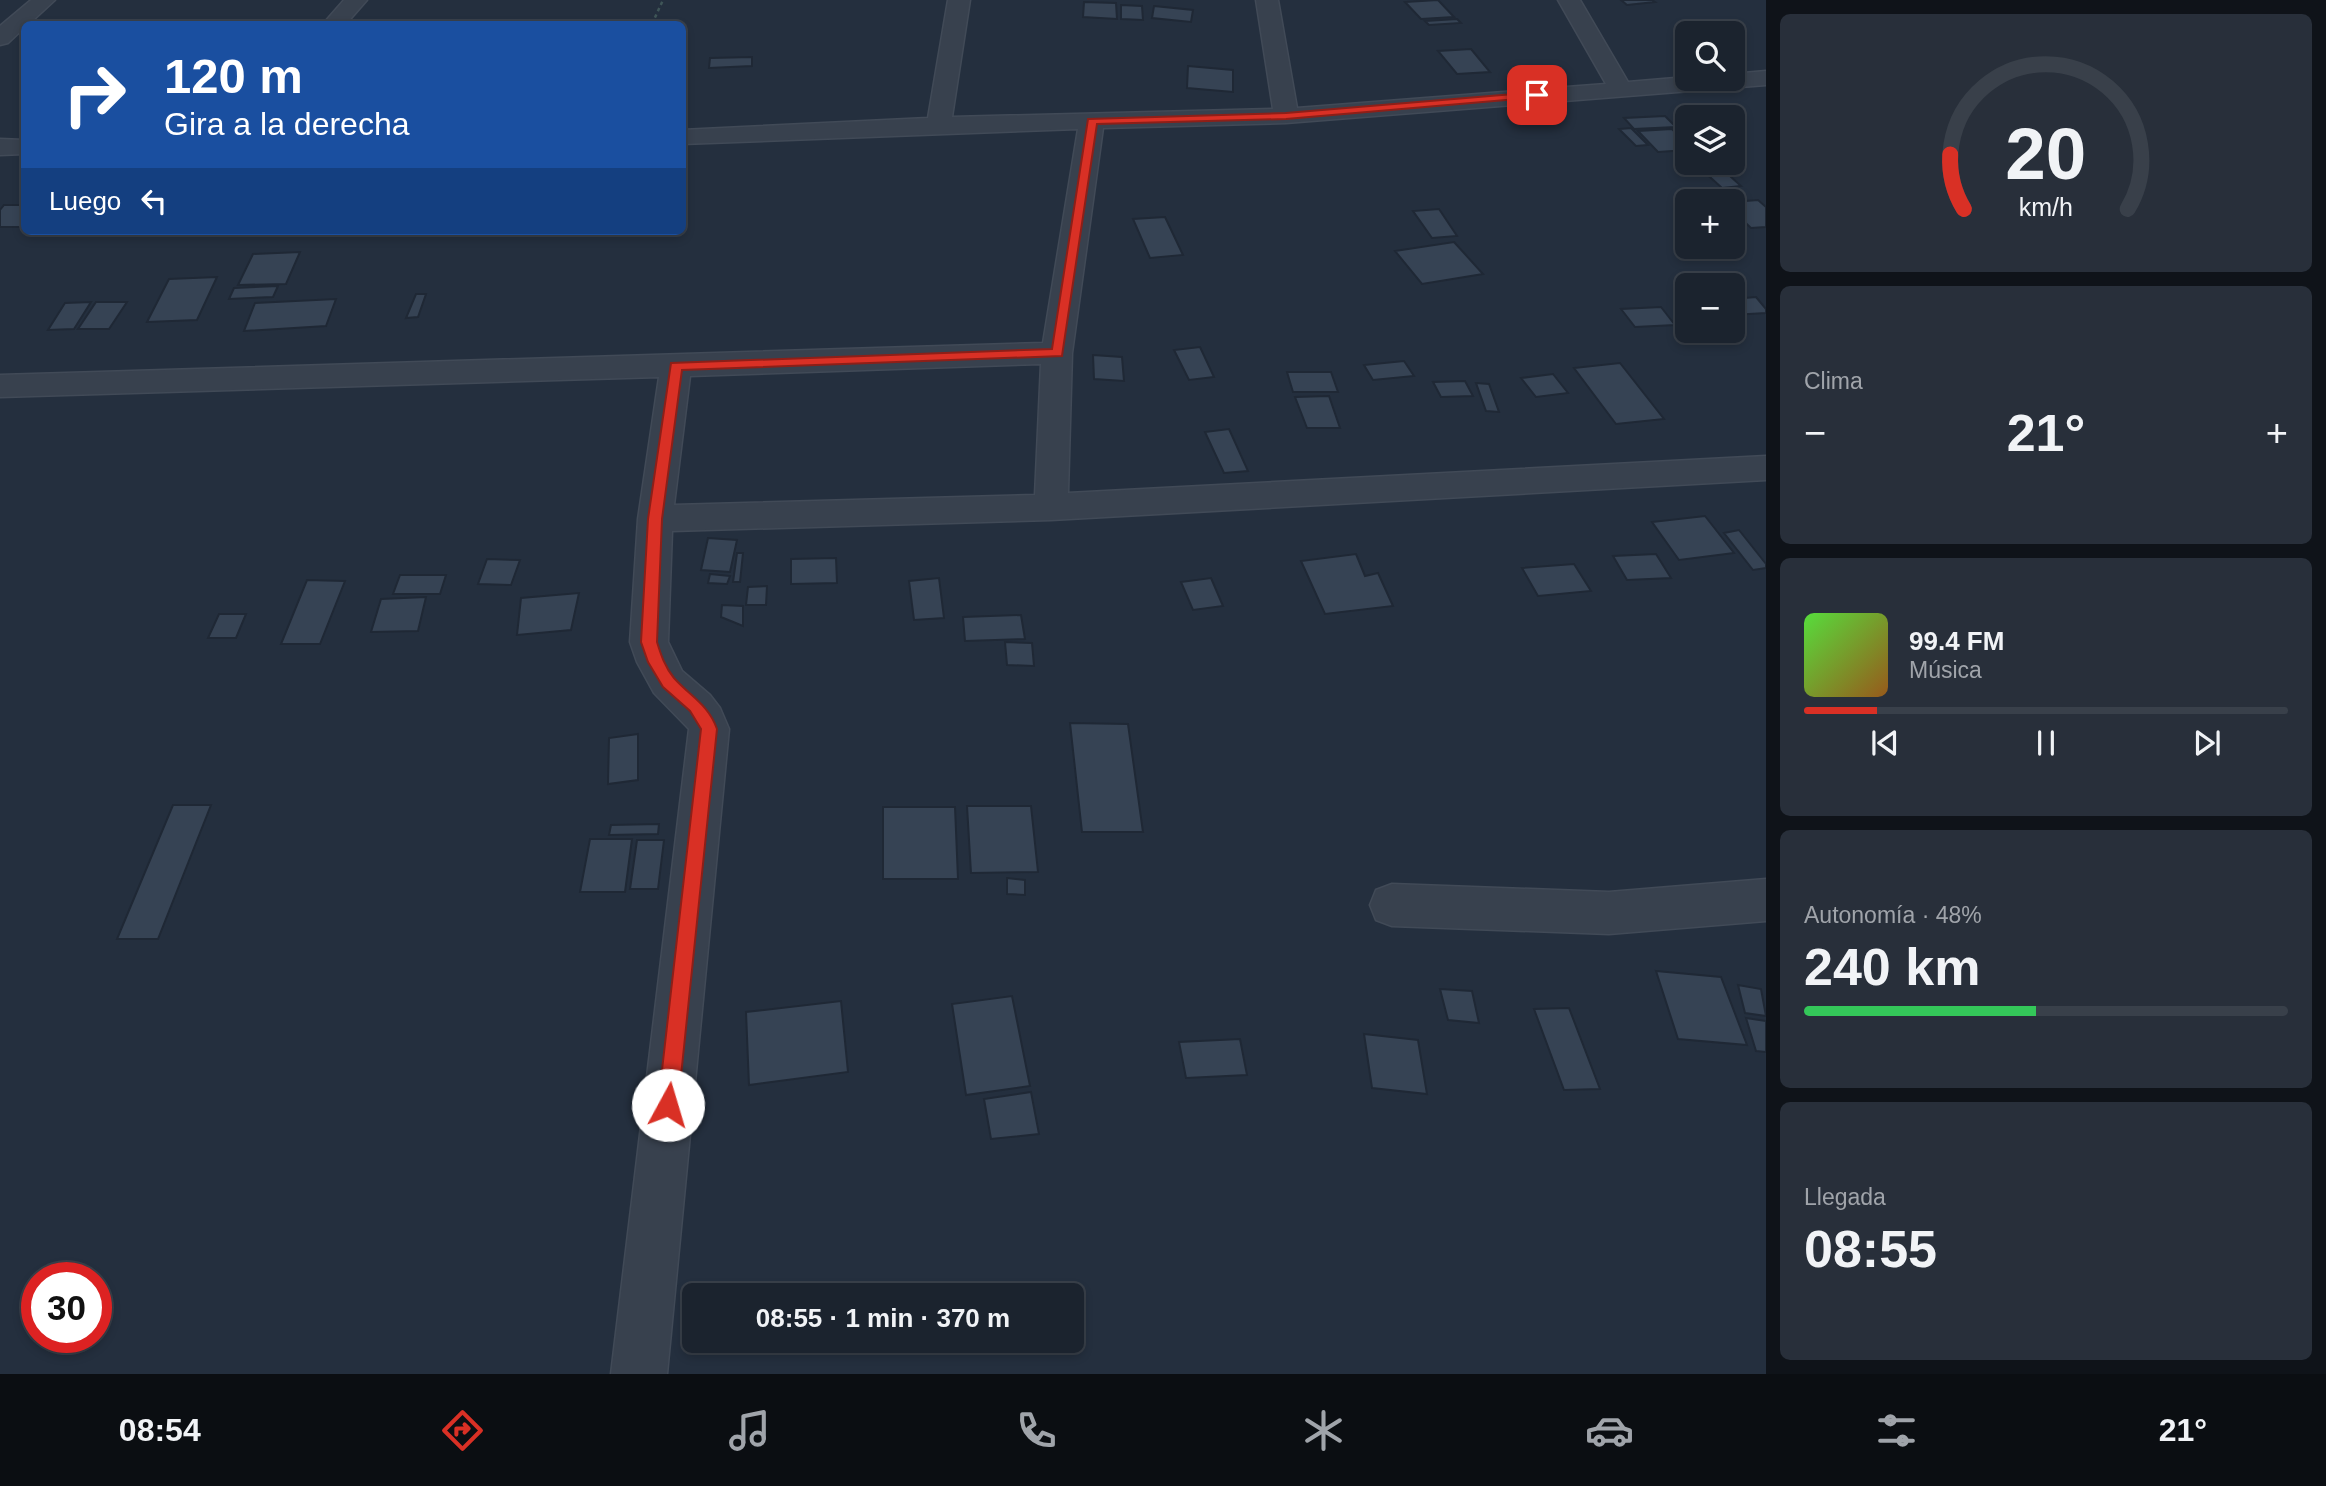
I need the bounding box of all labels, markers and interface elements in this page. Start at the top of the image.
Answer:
map controls [1675,21,1745,343]
button: search [1675,21,1745,91]
icon: right [49,49,140,140]
text: 120 m [164,49,303,103]
pin [1507,65,1567,125]
icon: arrive [1518,76,1556,114]
button: layers [1675,105,1745,175]
text: Gira a la derecha [164,106,409,142]
text: 20 [2006,113,2086,194]
icon: left [135,182,173,220]
text: Luego [49,186,121,216]
button: + [1675,189,1745,259]
text: km/h [2019,193,2073,221]
button: − [1675,273,1745,343]
text: Clima [1804,368,1863,394]
text: 21° [2007,404,2085,462]
text: − [1804,412,1826,454]
text: + [2266,412,2288,454]
text: 99.4 FM [1909,626,2004,656]
text: Música [1909,657,1982,683]
icon: previous [1866,724,1904,762]
icon: pause [2027,724,2065,762]
icon: next [2188,724,2226,762]
text: Autonomía · 48% [1804,902,1982,928]
text: 240 km [1804,938,1980,996]
position arrow [631,1068,705,1142]
text: Llegada [1804,1184,1886,1210]
text: 08:55 [1804,1220,1937,1278]
speed limit sign: 30 [21,1262,112,1353]
text: 08:55 · 1 min · 370 m [756,1303,1010,1333]
icon: directions [438,1406,487,1455]
icon: music [725,1406,774,1455]
icon: phone [1012,1406,1061,1455]
icon: climate [1299,1406,1348,1455]
icon: car [1585,1406,1634,1455]
icon: filters [1872,1406,1921,1455]
text: 08:54 [119,1412,201,1448]
text: 21° [2159,1412,2207,1448]

